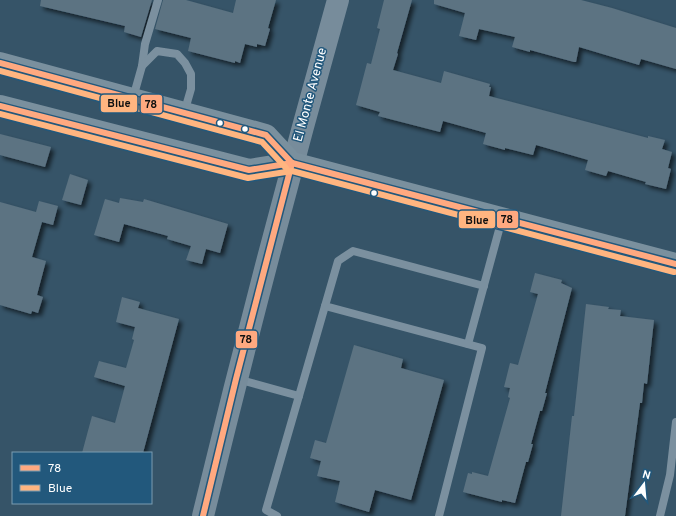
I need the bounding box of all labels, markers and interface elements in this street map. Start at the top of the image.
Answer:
street label: El Monte Avenue [291,46,331,144]
line badge: Blue [100,94,138,113]
line badge: 78 [140,94,163,114]
text: Blue [107,97,131,111]
text: 78 [145,98,157,112]
unlabelled marker [215,118,225,128]
unlabelled marker [240,124,250,134]
unlabelled marker [369,188,379,198]
line badge: Blue [458,210,496,229]
line badge: 78 [496,210,519,229]
text: 78 [501,213,513,227]
text: Blue [465,214,489,228]
line badge: 78 [235,330,258,349]
text: 78 [240,333,252,347]
legend [12,452,152,504]
text: 78 [48,461,61,477]
north arrow [624,464,664,504]
text: N [641,468,652,483]
text: Blue [48,481,72,497]

